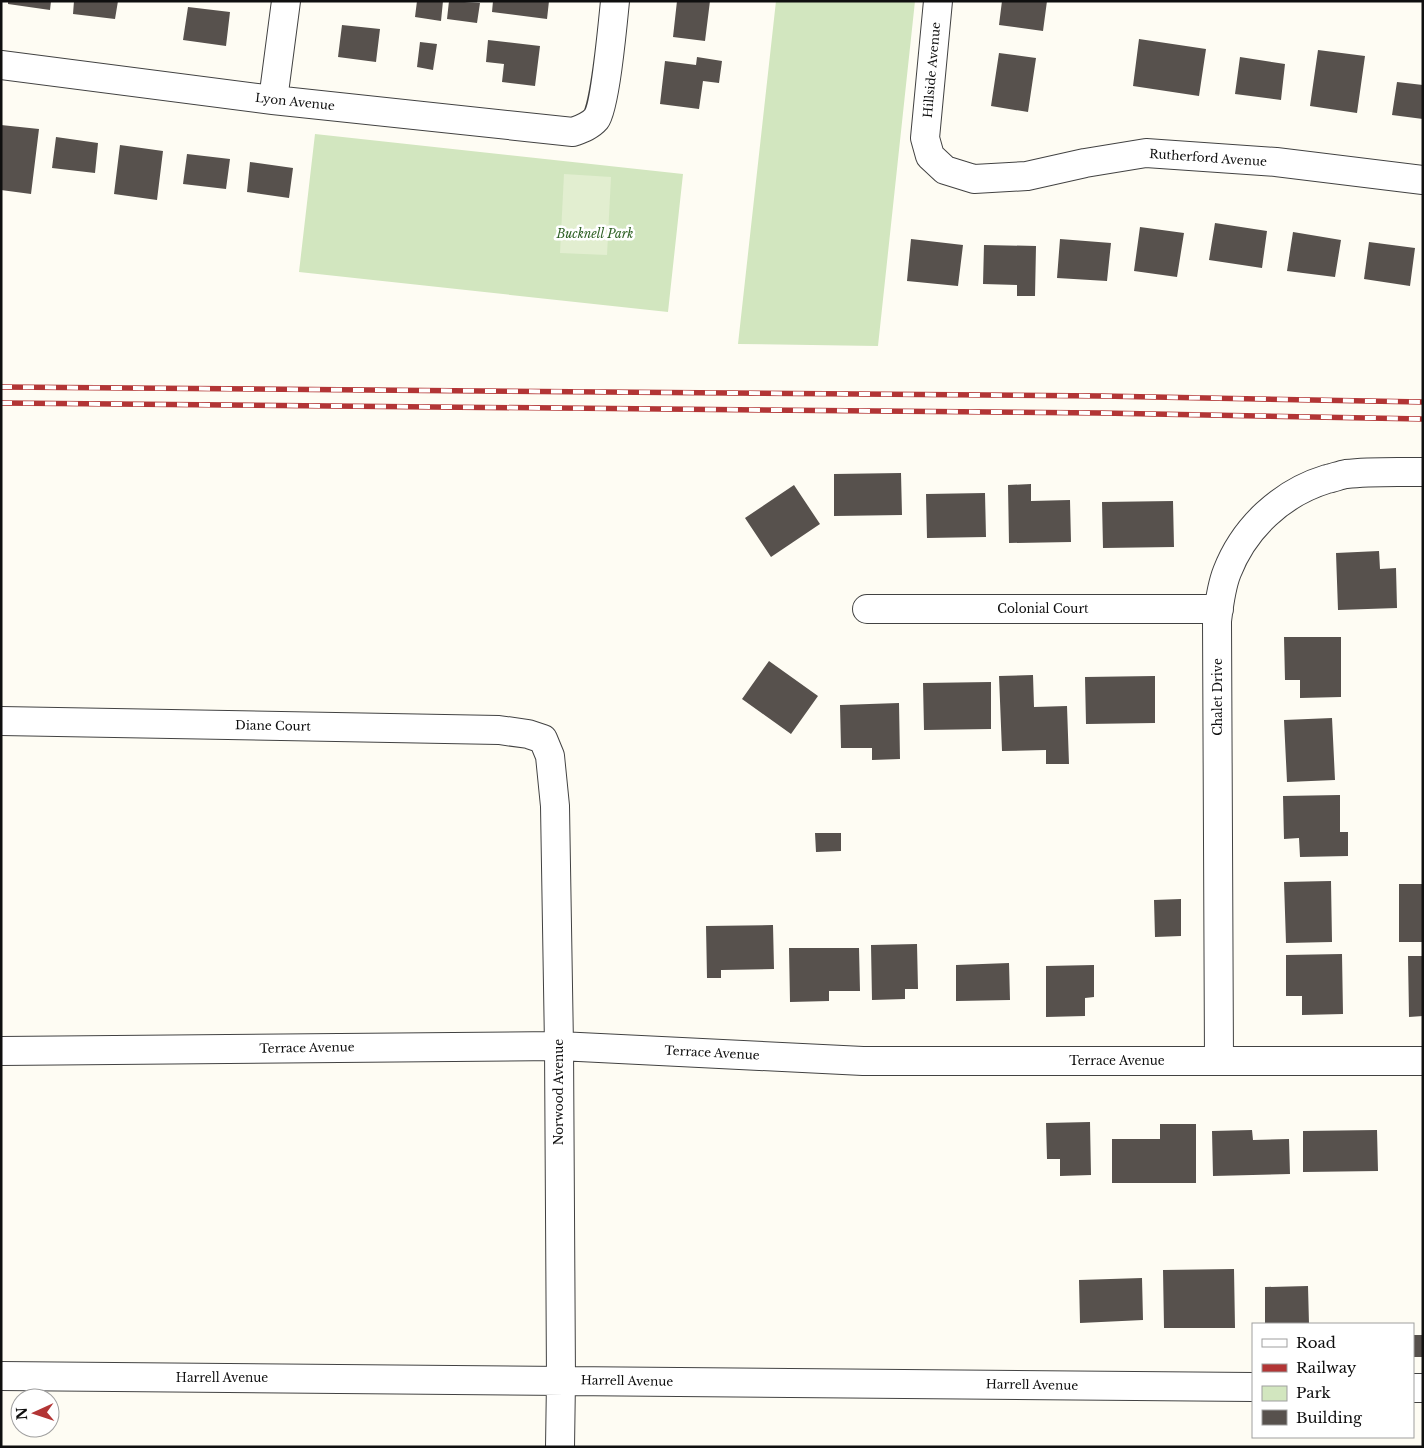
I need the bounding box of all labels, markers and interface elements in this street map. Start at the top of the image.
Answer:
street label: Hillside Avenue [920,21,943,119]
street label: Lyon Avenue [254,90,336,113]
street label: Rutherford Avenue [1149,146,1267,169]
park label: Bucknell Park [556,226,633,241]
street label: Colonial Court [997,601,1089,616]
street label: Chalet Drive [1210,658,1225,736]
street label: Diane Court [235,717,311,734]
street label: Terrace Avenue [259,1039,355,1056]
street label: Norwood Avenue [551,1039,566,1145]
street label: Terrace Avenue [664,1043,760,1062]
street label: Terrace Avenue [1069,1053,1165,1068]
legend [1252,1323,1414,1438]
text: Road [1296,1333,1336,1352]
text: Railway [1296,1358,1357,1377]
street label: Harrell Avenue [176,1370,268,1385]
street label: Harrell Avenue [581,1372,673,1389]
street label: Harrell Avenue [986,1376,1078,1393]
text: Park [1296,1383,1332,1402]
north arrow [10,1388,60,1438]
text: N [13,1407,31,1421]
text: Building [1296,1408,1363,1427]

